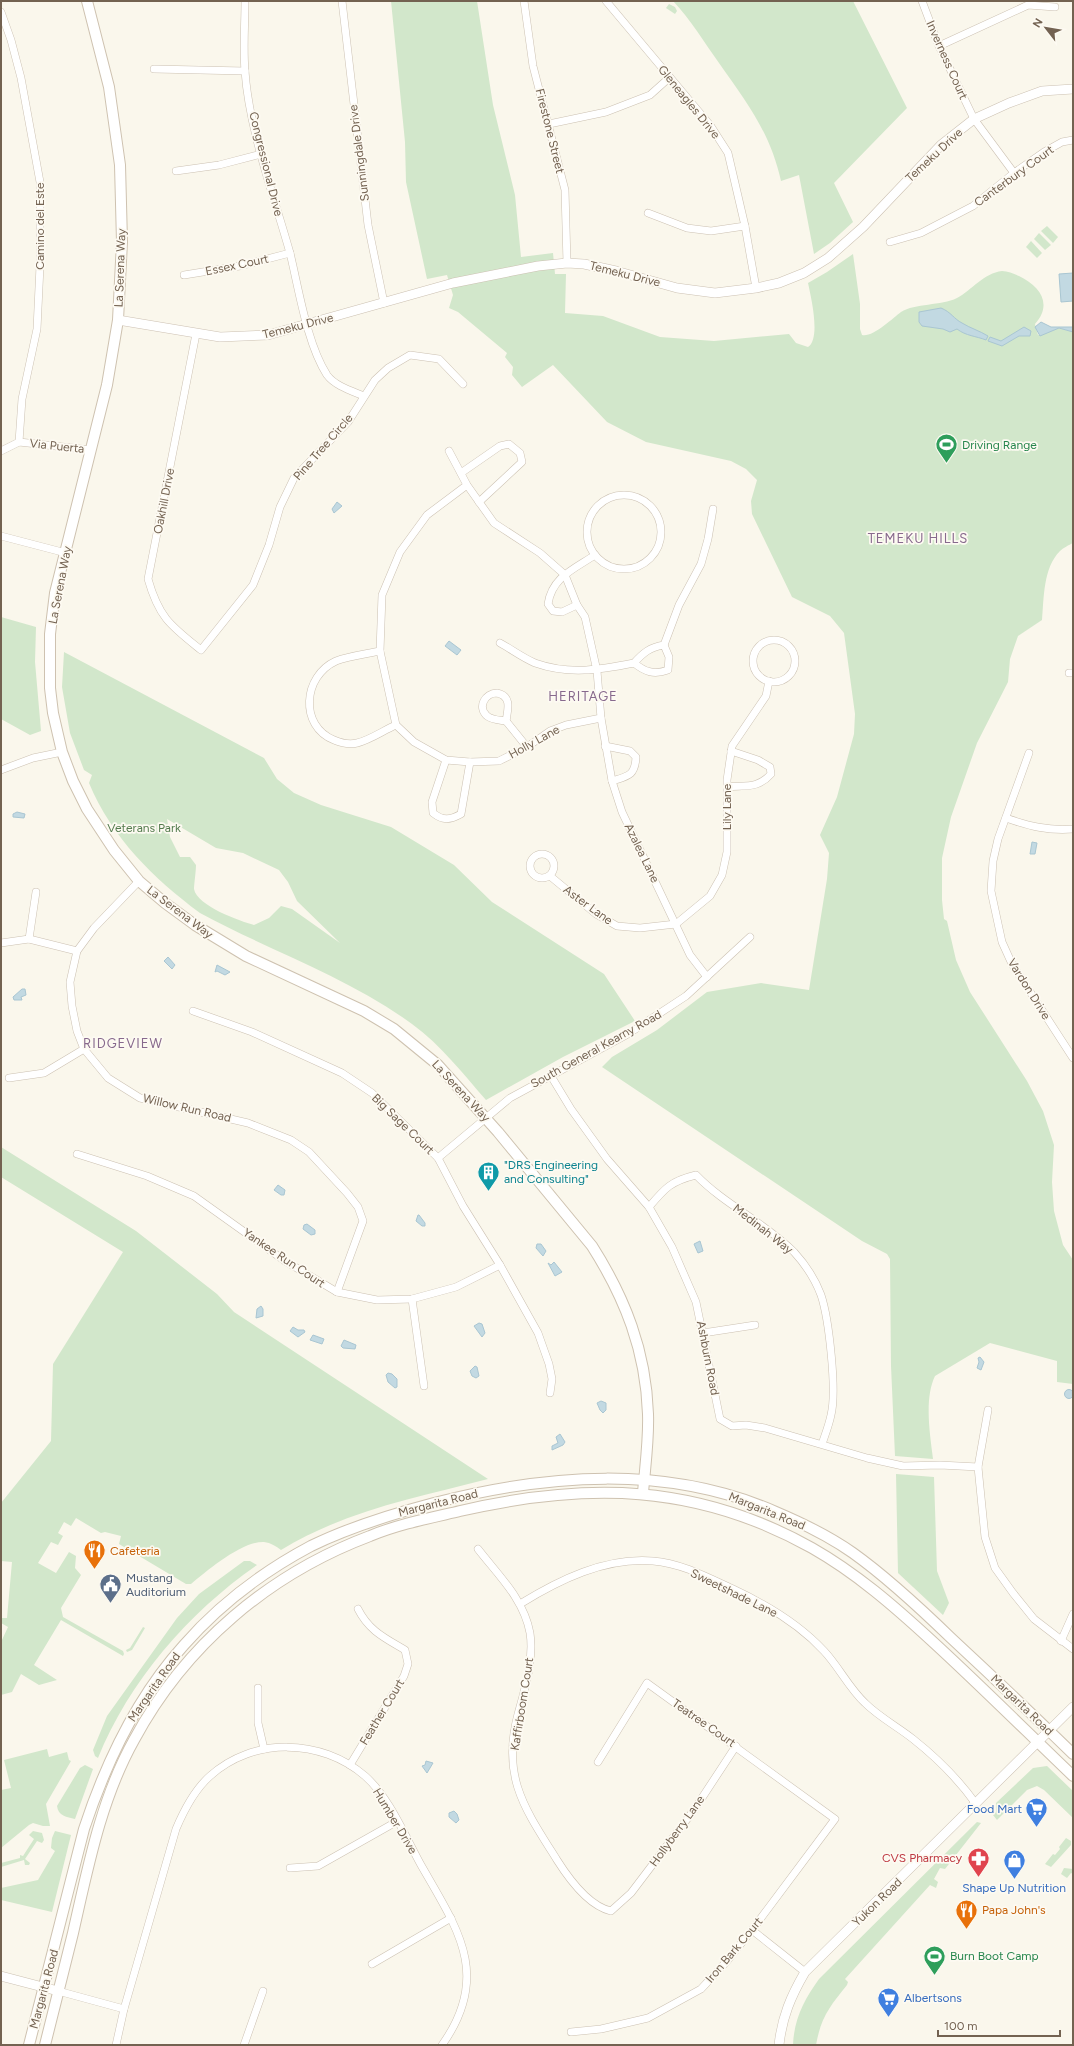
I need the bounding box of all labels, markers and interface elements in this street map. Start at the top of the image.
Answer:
north arrow [1026,8,1066,48]
text: N [1030,16,1046,30]
street label: Inverness Court [923,18,971,102]
street label: Gleneagles Drive [655,63,723,142]
street label: Firestone Street [533,87,567,175]
street label: Sunningdale Drive [346,104,372,202]
street label: Congressional Drive [246,110,286,218]
street label: Temeku Drive [903,125,966,185]
street label: Canterbury Court [972,142,1057,209]
street label: Camino del Este [33,182,47,270]
street label: La Serena Way [112,228,128,308]
street label: Essex Court [204,251,270,279]
street label: Temeku Drive [588,258,662,290]
street label: Temeku Drive [261,310,335,342]
street label: Pine Tree Circle [290,411,356,483]
sports icon: Driving Range [934,432,960,465]
street label: Via Puerta [29,436,85,456]
place label: Driving Range [962,438,1037,452]
street label: Oakhill Drive [151,466,177,535]
district label: TEMEKU HILLS [868,531,968,546]
street label: La Serena Way [46,544,75,625]
district label: HERITAGE [548,689,618,704]
street label: Holly Lane [506,722,562,762]
street label: Lily Lane [720,783,734,830]
park label: Veterans Park [107,821,181,835]
street label: Azalea Lane [622,821,663,885]
street label: Aster Lane [561,882,616,928]
street label: La Serena Way [144,883,216,942]
street label: Vardon Drive [1005,956,1054,1023]
street label: South General Kearny Road [528,1007,664,1091]
district label: RIDGEVIEW [83,1036,163,1051]
street label: La Serena Way [429,1057,494,1125]
street label: Willow Run Road [141,1091,233,1125]
street label: Big Sage Court [369,1091,437,1158]
place label: "DRS Engineering and Consulting" [504,1158,598,1186]
building icon: "DRS Engineering and Consulting" [475,1159,501,1192]
street label: Medinah Way [730,1201,796,1257]
street label: Yankee Run Court [240,1225,328,1291]
street label: Ashburn Road [694,1320,722,1396]
street label: Margarita Road [397,1486,479,1520]
street label: Margarita Road [727,1489,807,1533]
restaurant icon: Cafeteria [82,1538,108,1571]
place label: Cafeteria [110,1544,160,1558]
street label: Sweetshade Lane [688,1566,780,1620]
place label: Mustang Auditorium [126,1571,186,1599]
public building icon: Mustang Auditorium [98,1572,124,1605]
street label: Margarita Road [125,1650,183,1724]
street label: Kaffirboom Court [508,1656,536,1752]
street label: Margarita Road [988,1672,1056,1738]
street label: Feather Court [357,1676,408,1748]
street label: Teatree Court [670,1696,739,1750]
street label: Humber Drive [370,1786,420,1857]
street label: Hollyberry Lane [647,1792,708,1869]
supermarket icon: Food Mart [1024,1796,1050,1829]
place label: Food Mart [967,1802,1022,1816]
pharmacy icon: CVS Pharmacy [965,1845,991,1878]
shop icon: Shape Up Nutrition [1001,1848,1027,1881]
place label: CVS Pharmacy [882,1851,963,1865]
street label: Yukon Road [849,1875,905,1929]
place label: Shape Up Nutrition [962,1881,1066,1895]
restaurant icon: Papa John's [953,1897,979,1930]
place label: Papa John's [982,1903,1046,1917]
street label: Iron Bark Court [703,1914,766,1986]
sports icon: Burn Boot Camp [921,1943,947,1976]
street label: Margarita Road [27,1948,61,2030]
place label: Burn Boot Camp [950,1949,1039,1963]
supermarket icon: Albertsons [876,1985,902,2018]
place label: Albertsons [904,1991,962,2005]
scale bar [938,2012,1060,2038]
text: 100 m [944,2019,978,2033]

